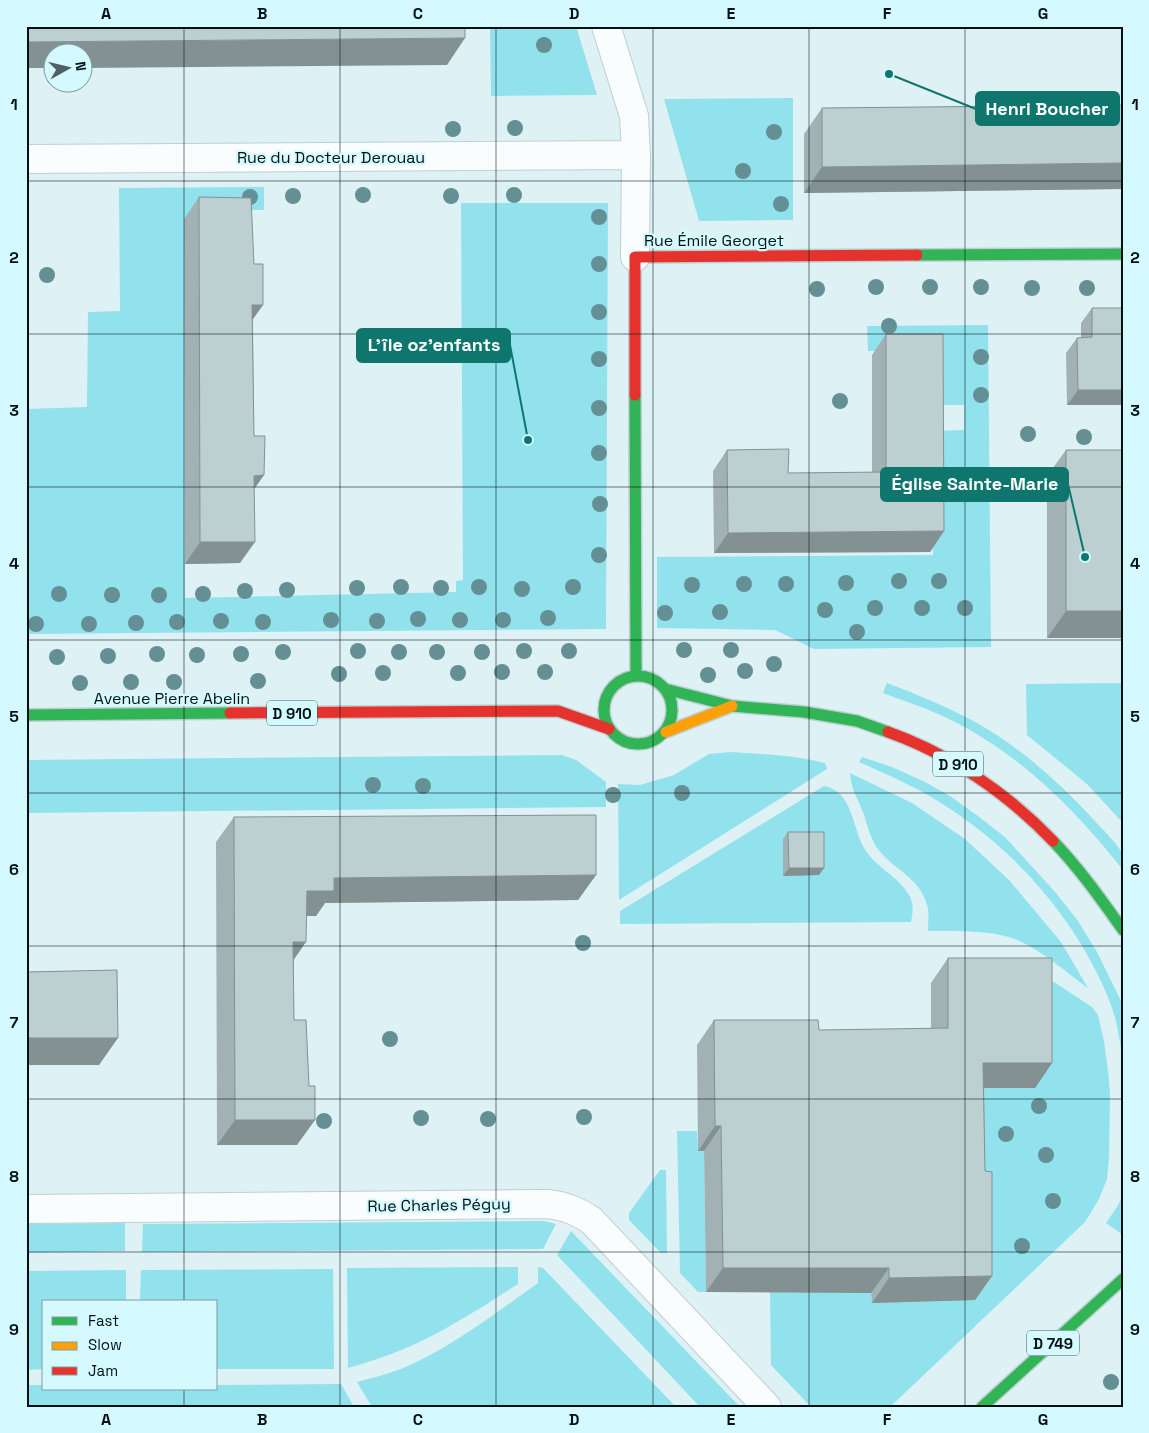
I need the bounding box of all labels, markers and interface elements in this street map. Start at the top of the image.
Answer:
text: A [101,3,111,24]
text: B [257,3,267,24]
text: C [413,3,423,24]
text: D [569,3,579,24]
text: E [727,3,736,24]
text: F [883,3,892,24]
text: G [1038,3,1048,24]
north arrow [42,42,92,92]
text: N [71,60,90,72]
callout: Henri Boucher [976,92,1119,125]
text: 1 [10,94,18,115]
text: 1 [1131,94,1139,115]
text: Henri Boucher [986,97,1108,120]
street label: Rue du Docteur Derouau [237,147,425,168]
street label: Rue Émile Georget [644,230,784,251]
text: 2 [9,247,19,268]
text: 2 [1130,247,1140,268]
callout: L'île oz'enfants [357,329,510,362]
text: L'île oz'enfants [368,333,500,356]
text: 3 [9,400,19,421]
text: 3 [1130,400,1140,421]
callout: Église Sainte-Marie [881,468,1068,501]
text: Église Sainte-Marie [892,472,1059,495]
text: 4 [9,553,19,574]
text: 4 [1130,553,1140,574]
street label: Avenue Pierre Abelin [94,688,250,709]
road number: D 910 [267,700,317,726]
text: 5 [9,706,19,727]
text: 5 [1130,706,1140,727]
road number: D 910 [933,752,983,776]
text: 6 [9,859,19,880]
text: 6 [1130,859,1140,880]
text: 7 [10,1012,19,1033]
text: 7 [1131,1012,1140,1033]
text: 8 [9,1166,19,1187]
text: 8 [1130,1166,1140,1187]
street label: Rue Charles Péguy [367,1193,511,1217]
legend [42,1300,218,1390]
text: Fast [88,1311,119,1330]
text: 9 [9,1319,19,1340]
text: 9 [1130,1319,1140,1340]
road number: D 749 [1027,1330,1079,1356]
text: Slow [88,1335,122,1354]
text: Jam [88,1361,118,1380]
text: A [101,1409,111,1430]
text: B [257,1409,267,1430]
text: C [413,1409,423,1430]
text: D [569,1409,579,1430]
text: E [727,1409,736,1430]
text: F [883,1409,892,1430]
text: G [1038,1409,1048,1430]

